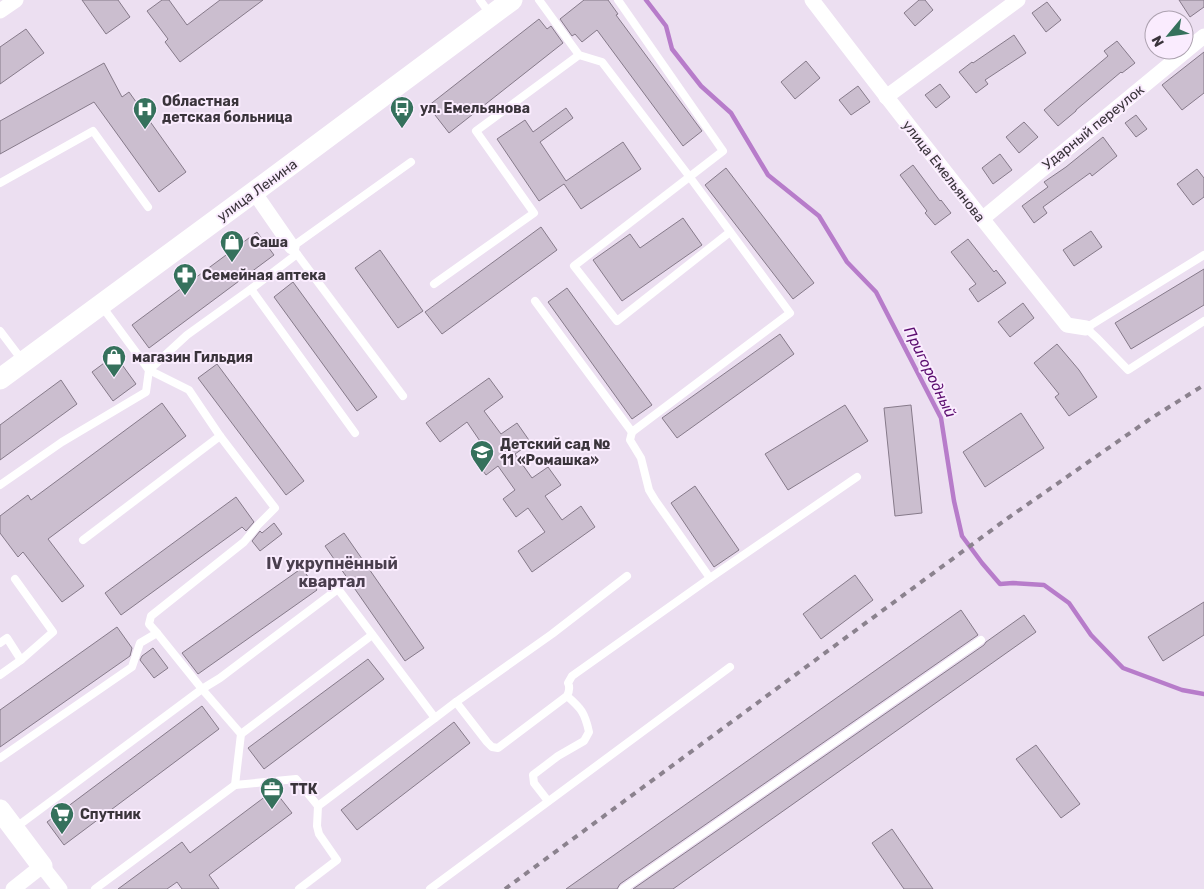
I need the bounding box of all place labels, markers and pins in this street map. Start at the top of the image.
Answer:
place label: Областная детская больница [162,93,293,126]
bus stop icon: ул. Емельянова [389,95,415,129]
hospital icon: Областная детская больница [132,96,158,130]
place label: ул. Емельянова [420,100,530,117]
shop icon: Саша [219,229,245,263]
place label: Саша [250,234,288,251]
pharmacy icon: Семейная аптека [172,262,198,296]
place label: Семейная аптека [202,267,326,284]
shop icon: магазин Гильдия [101,344,127,378]
place label: магазин Гильдия [132,349,253,366]
place label: Детский сад № 11 «Ромашка» [500,436,610,469]
school or university icon: Детский сад № 11 «Ромашка» [469,439,495,473]
office icon: ТТК [259,776,285,810]
place label: ТТК [290,781,318,798]
supermarket icon: Спутник [49,801,75,835]
place label: Спутник [80,806,141,823]

